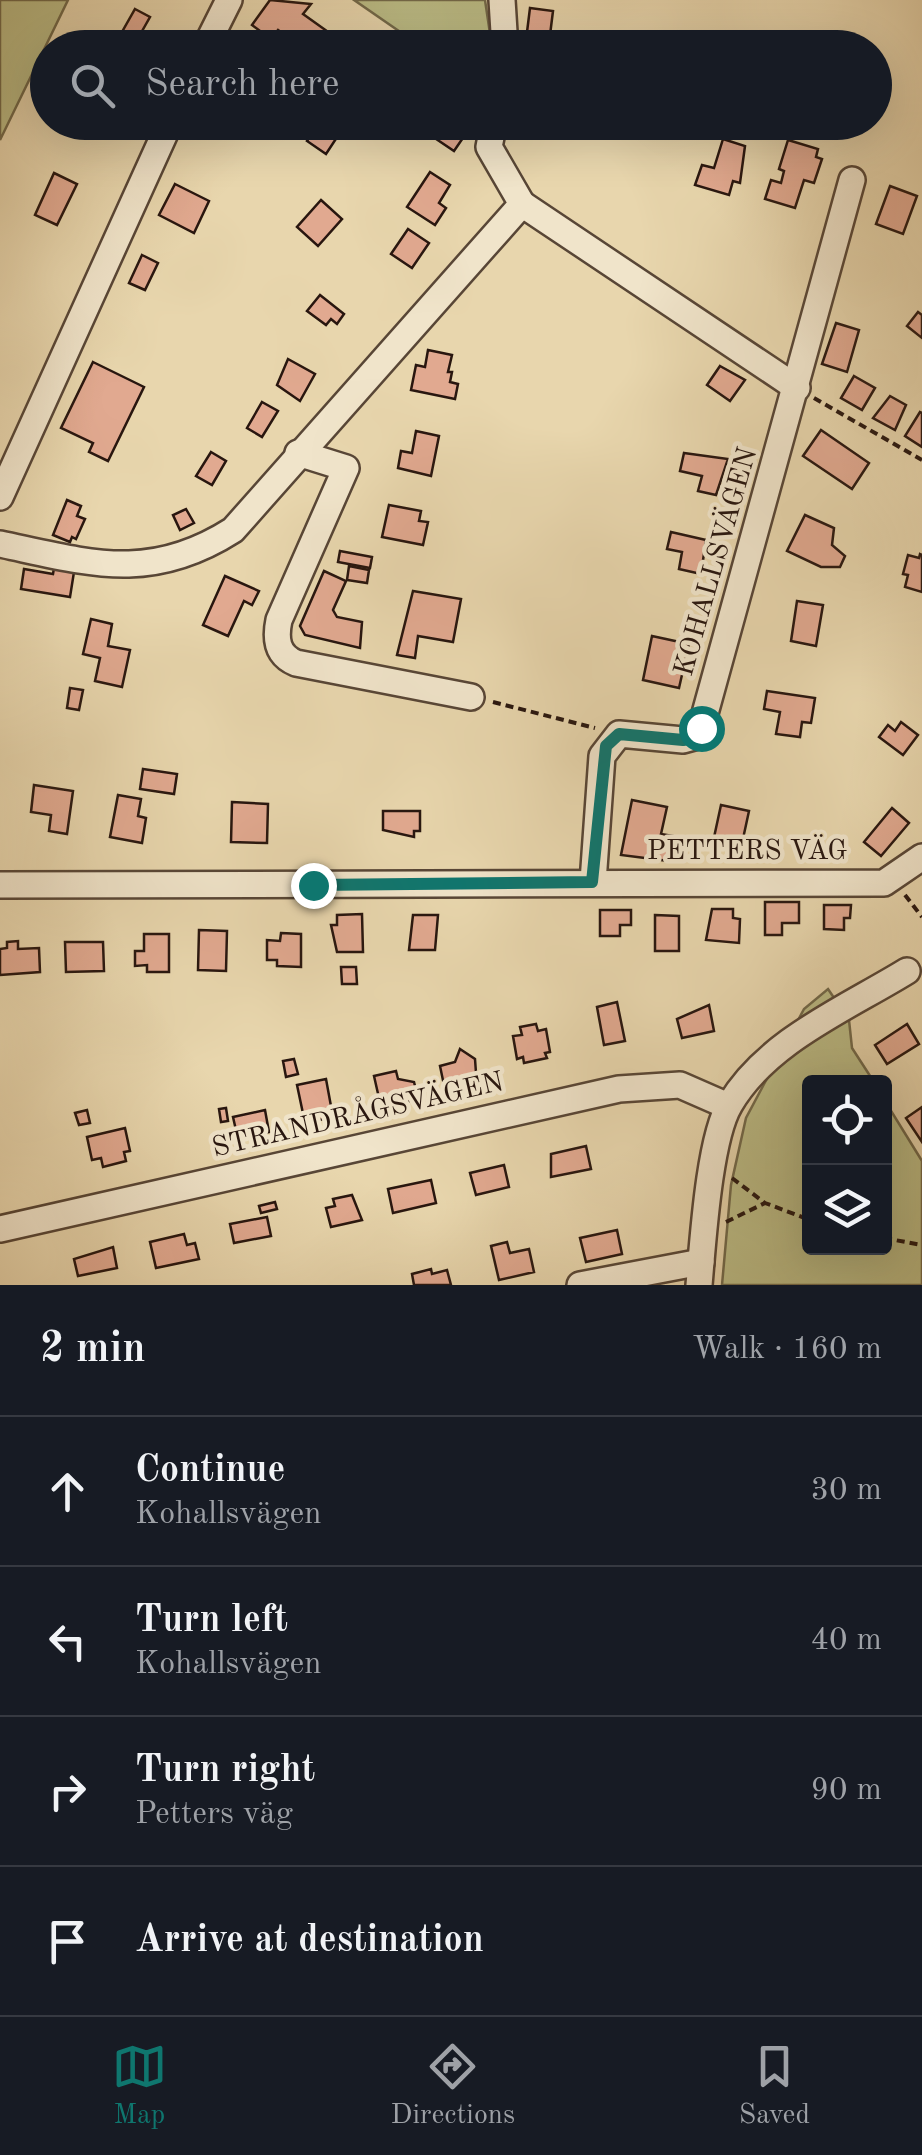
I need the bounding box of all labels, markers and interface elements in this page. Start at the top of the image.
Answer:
search box [30,30,892,140]
icon: search [65,58,120,113]
text: Search here [145,66,340,104]
street label: KOHALLSVÄGEN [667,443,763,680]
route start [679,706,725,752]
street label: PETTERS VÄG [647,834,847,866]
route end [291,863,337,909]
street label: STRANDRÅGSVÄGEN [208,1064,507,1163]
map controls [802,1075,892,1255]
button: locate [802,1075,892,1165]
button: layers [802,1165,892,1255]
text: 2 min [40,1329,146,1371]
text: Walk · 160 m [692,1334,882,1366]
text: Continue [135,1452,285,1490]
icon: ahead [40,1464,95,1519]
text: 30 m [811,1475,882,1507]
text: Kohallsvägen [135,1499,322,1531]
text: Turn left [135,1602,288,1640]
icon: left [40,1614,95,1669]
text: 40 m [811,1625,882,1657]
text: Kohallsvägen [135,1649,322,1681]
text: Turn right [135,1752,315,1790]
icon: right [40,1764,95,1819]
text: 90 m [811,1775,882,1807]
text: Petters väg [135,1799,293,1831]
icon: arrive [40,1914,95,1969]
text: Arrive at destination [135,1922,484,1960]
tab: Map [112,2039,167,2134]
tab: Directions [391,2039,515,2134]
tab: Saved [739,2039,810,2134]

